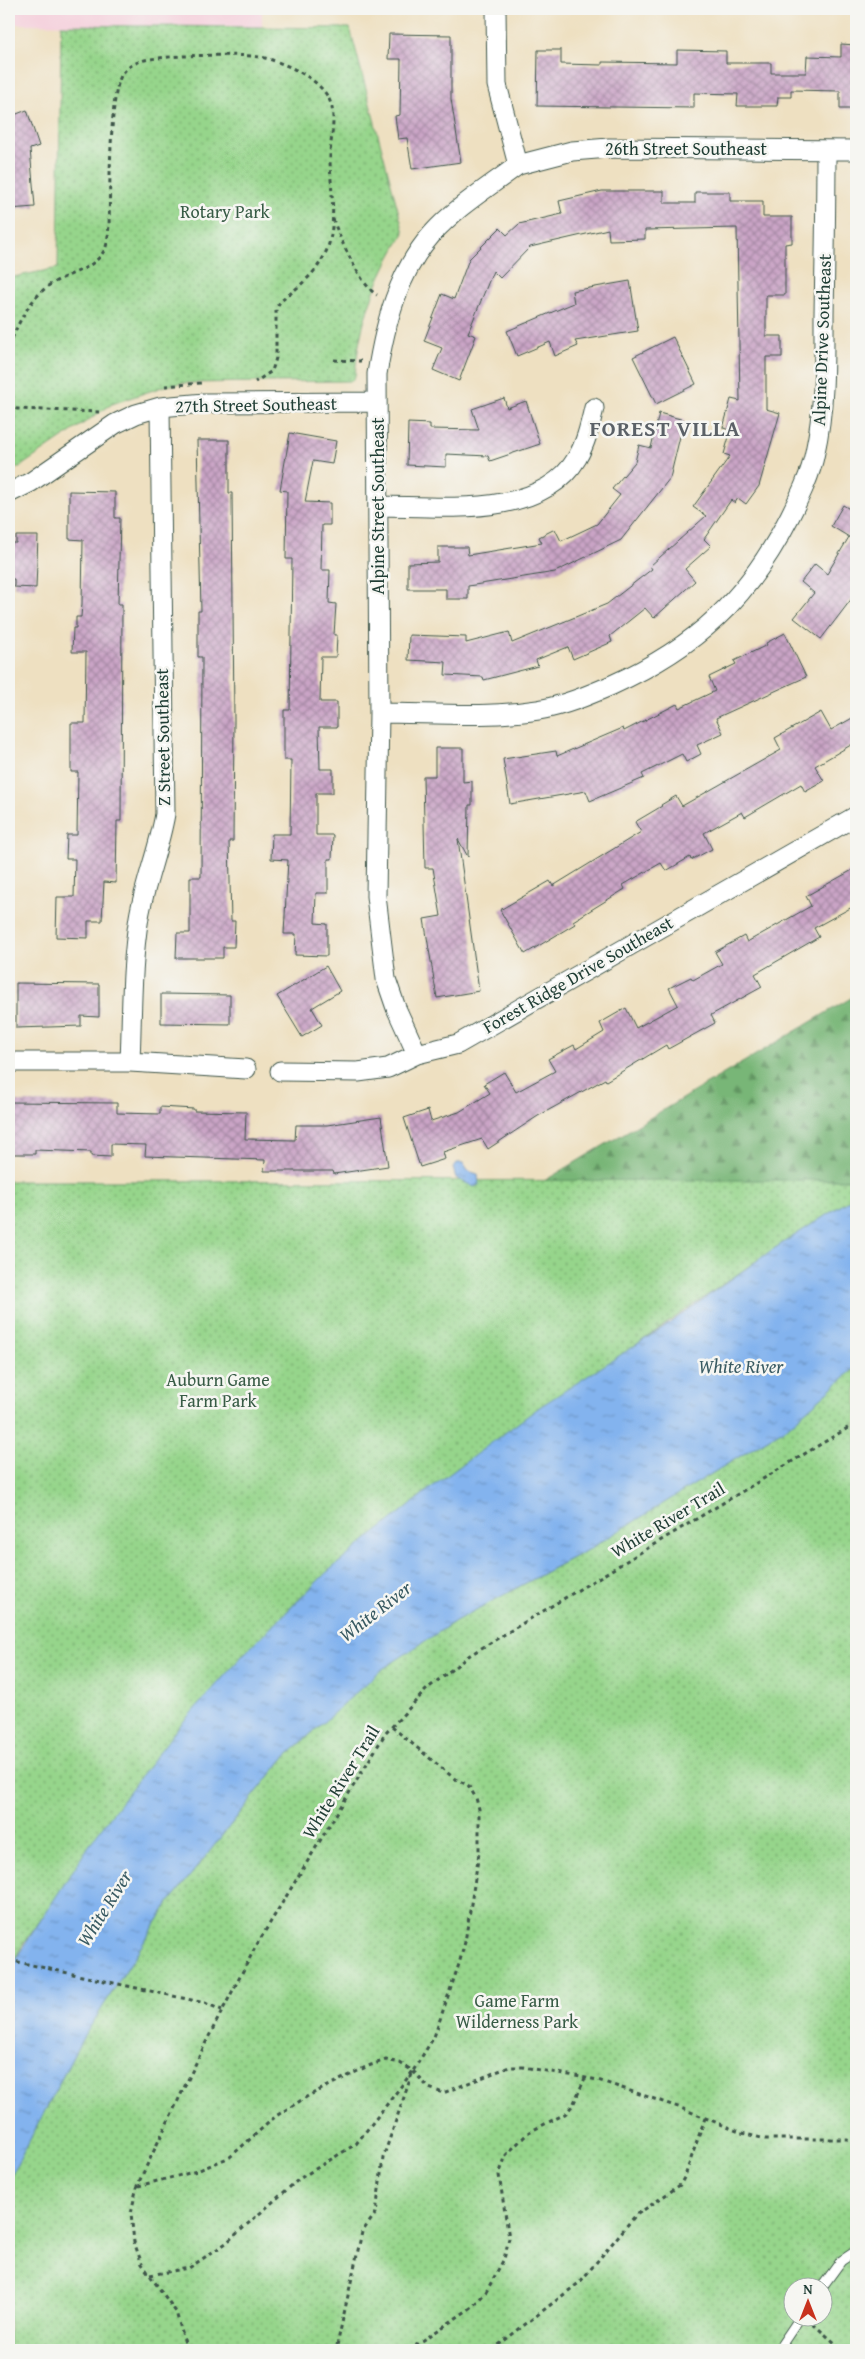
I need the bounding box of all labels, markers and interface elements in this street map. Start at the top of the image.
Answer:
street label: 26th Street Southeast [605,135,768,162]
park label: Rotary Park [180,198,271,225]
street label: Alpine Drive Southeast [805,253,838,427]
street label: 27th Street Southeast [175,390,338,419]
district label: FOREST VILLA [589,412,741,444]
street label: Alpine Street Southeast [364,417,391,595]
street label: Z Street Southeast [148,667,177,806]
street label: Forest Ridge Drive Southeast [478,909,678,1040]
water label: White River [699,1352,784,1380]
park label: Auburn Game Farm Park [166,1366,270,1414]
street label: White River Trail [606,1475,730,1564]
water label: White River [333,1573,418,1648]
street label: White River Trail [295,1720,386,1844]
water label: White River [70,1864,139,1951]
park label: Game Farm Wilderness Park [456,1987,579,2035]
north arrow [782,2276,832,2326]
text: N [803,2279,813,2299]

